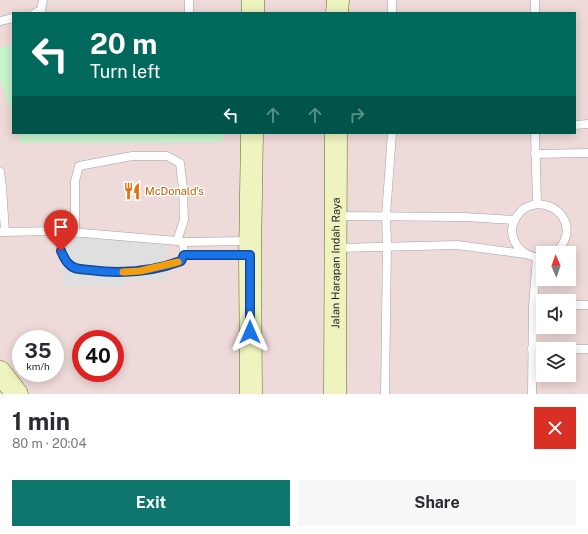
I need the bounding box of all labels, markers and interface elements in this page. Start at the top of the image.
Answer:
text: 20 m [90,27,157,60]
icon: left [24,28,76,80]
text: Turn left [90,61,160,82]
icon: left [220,104,242,126]
icon: ahead [262,104,284,126]
icon: ahead [304,104,326,126]
icon: right [346,104,368,126]
restaurant icon: McDonald's [122,181,142,201]
place label: McDonald's [145,185,204,197]
street label: Jalan Harapan Indah Raya [329,197,342,329]
pin [44,210,78,251]
icon: arrive [50,216,72,238]
north arrow [536,246,576,286]
map controls [536,246,576,382]
button: sound [536,294,576,334]
position arrow [229,311,271,353]
speed limit sign: 40 [72,330,124,382]
text: 35 [25,339,51,363]
button: layers [536,342,576,382]
text: km/h [26,360,50,372]
text: 1 min [12,407,70,435]
button: close [534,407,576,449]
text: 80 m · 20:04 [12,436,87,451]
button: Exit [12,480,290,526]
button: Share [298,480,576,526]

